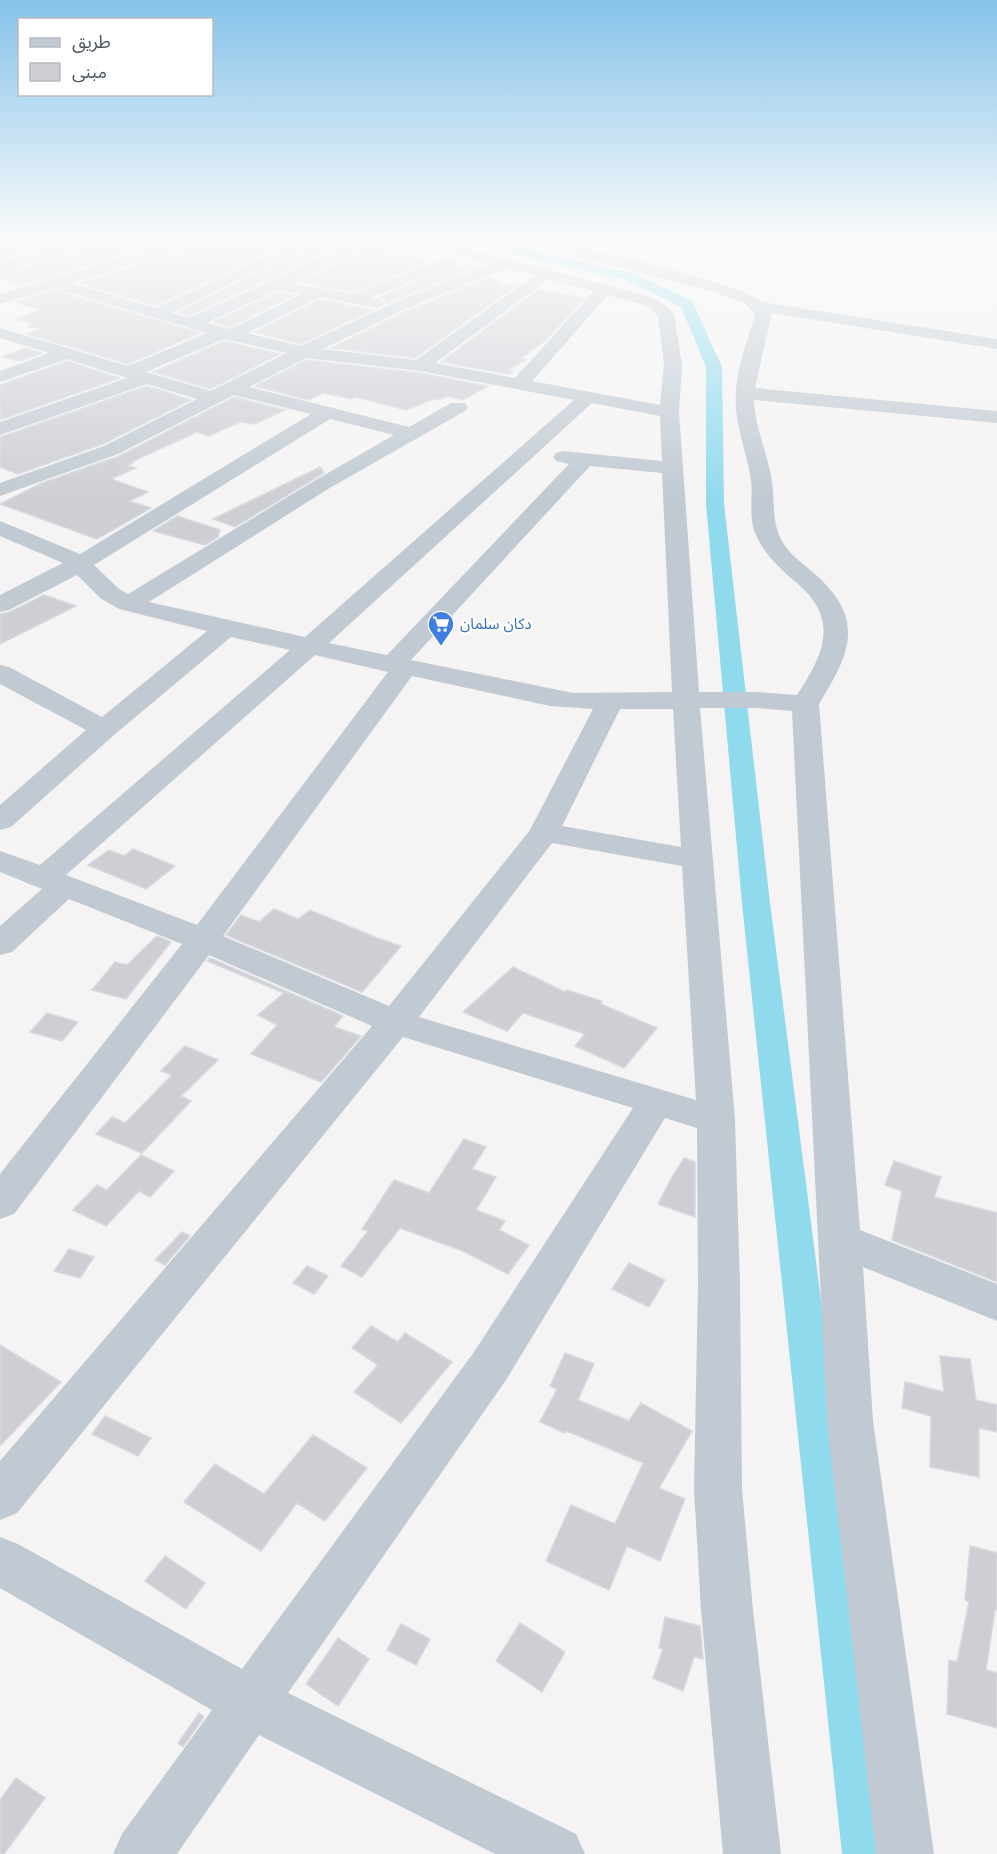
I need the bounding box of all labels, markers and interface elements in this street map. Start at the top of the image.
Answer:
legend [18,18,213,96]
text: طريق [72,30,111,53]
text: مبنى [72,60,107,83]
supermarket icon: دكان سلمان [426,609,456,647]
place label: دكان سلمان [460,614,532,633]

